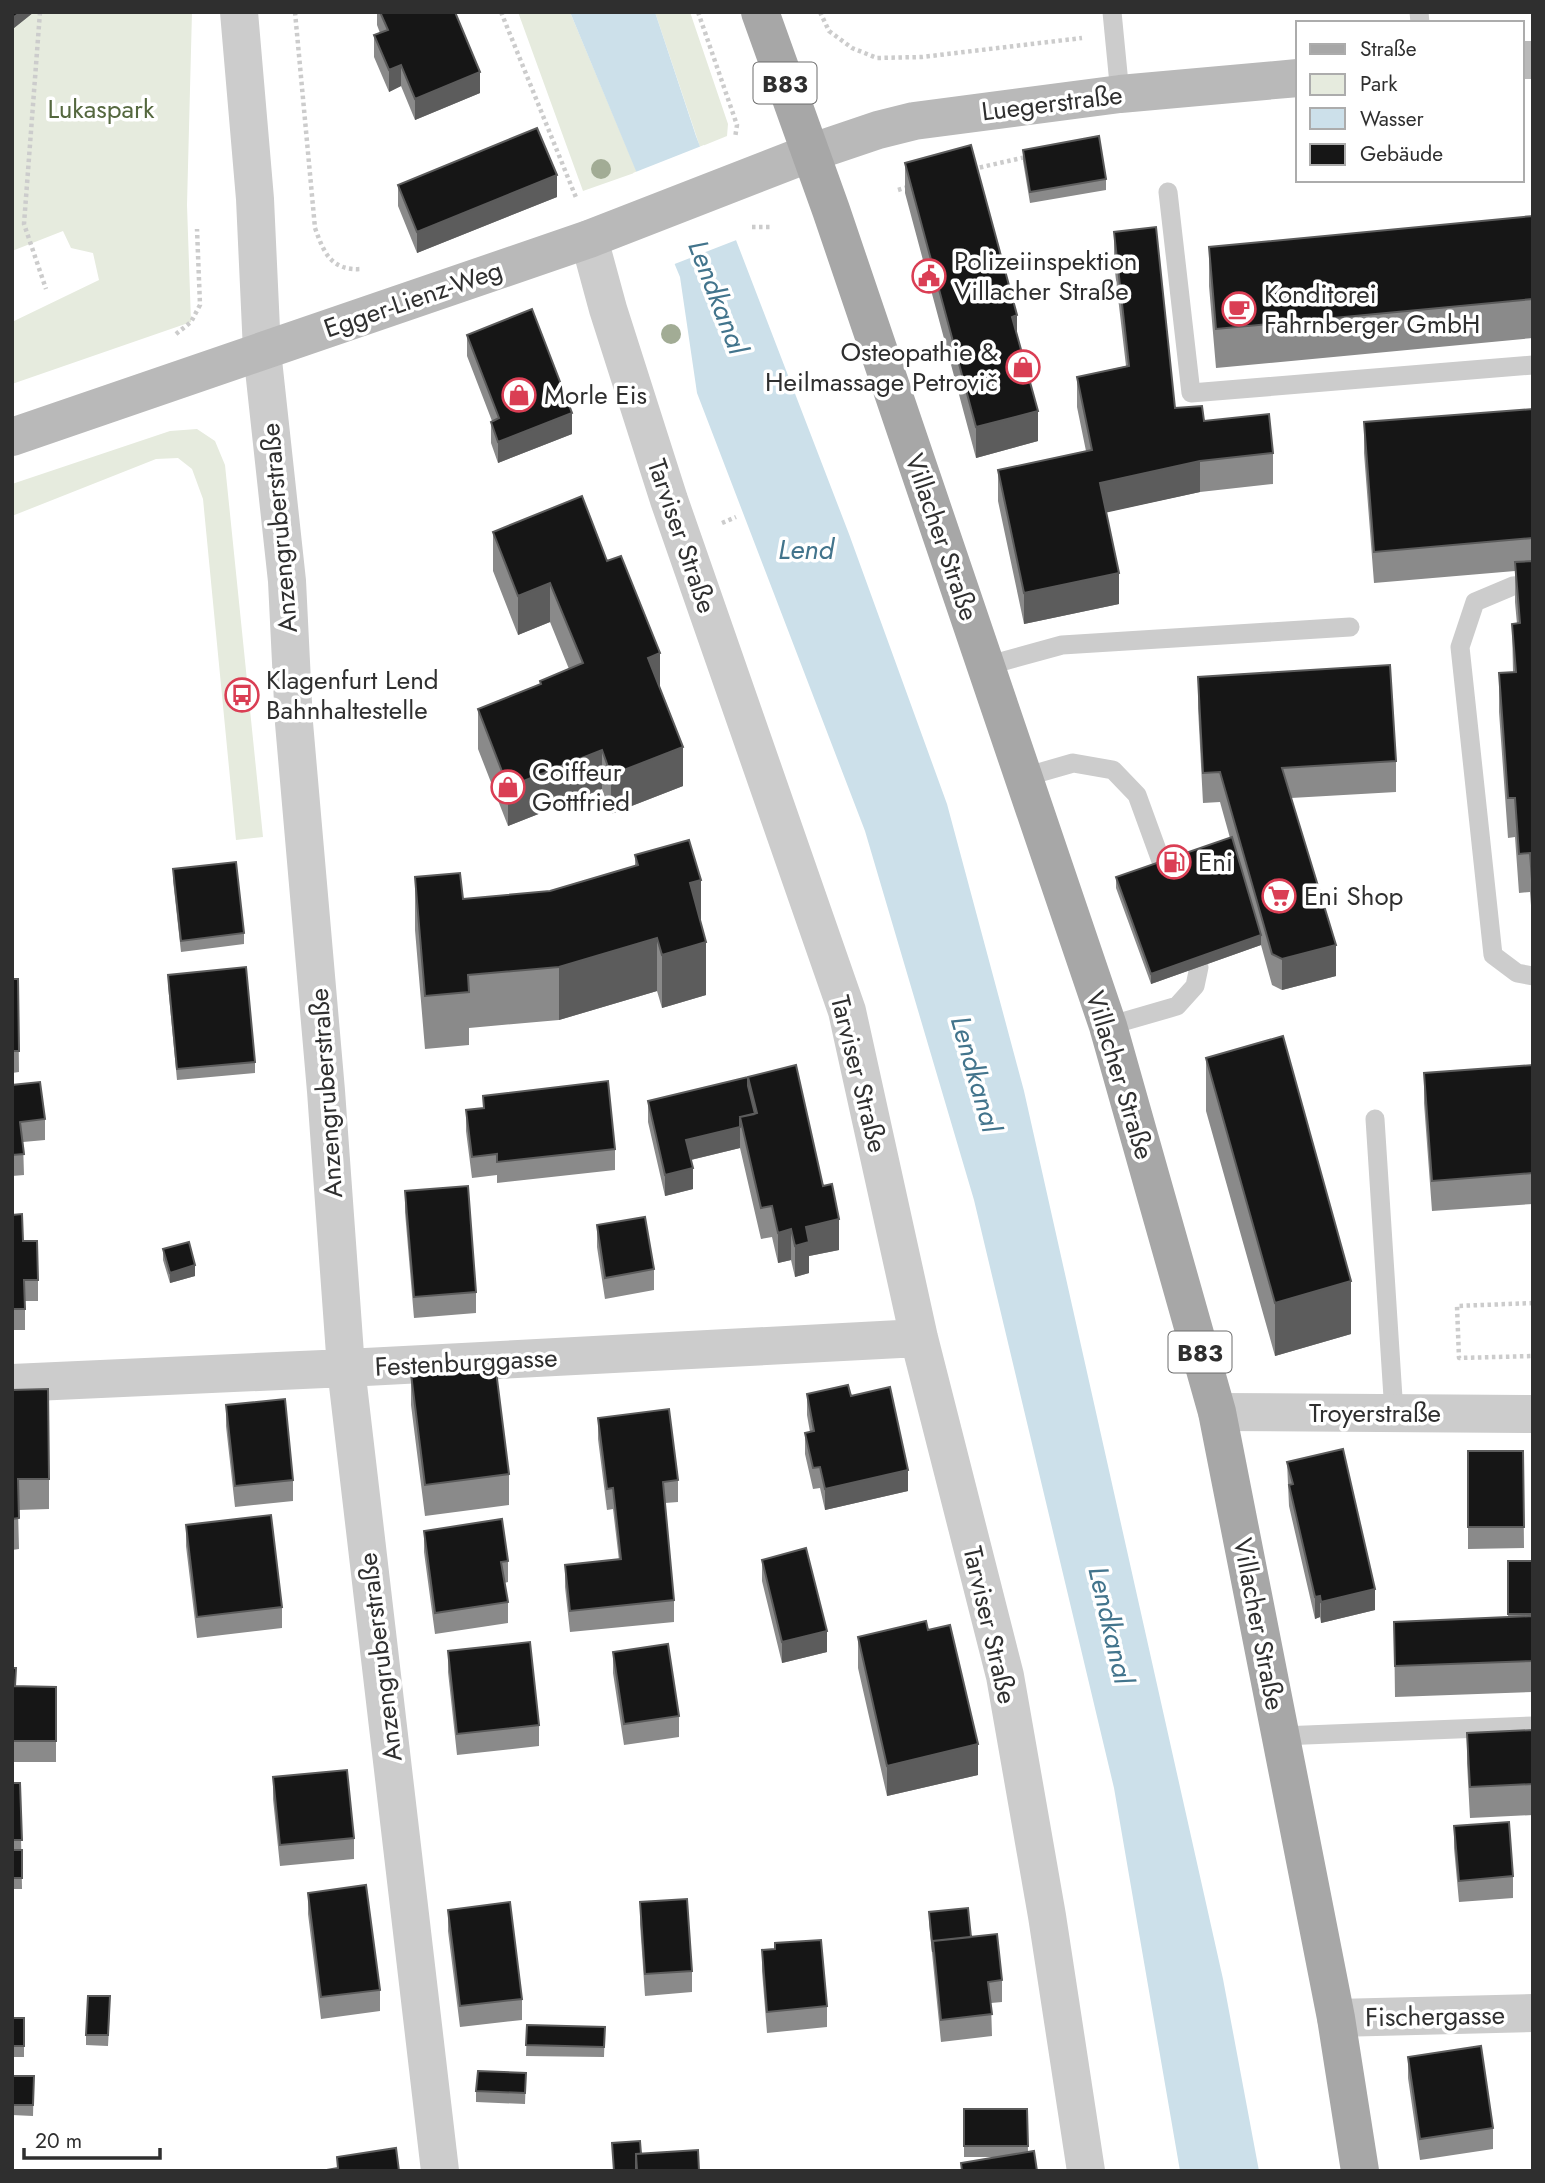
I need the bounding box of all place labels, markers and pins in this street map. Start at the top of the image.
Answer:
place label: Polizeiinspektion Villacher Straße [954,242,1138,310]
public building icon: Polizeiinspektion Villacher Straße [910,257,948,295]
place label: Konditorei Fahrnberger GmbH [1264,275,1480,343]
cafe icon: Konditorei Fahrnberger GmbH [1220,290,1258,328]
place label: Osteopathie & Heilmassage Petrovič [765,333,998,401]
shop icon: Osteopathie & Heilmassage Petrovič [1004,348,1042,386]
shop icon: Morle Eis [500,376,538,414]
place label: Morle Eis [544,376,647,414]
place label: Klagenfurt Lend Bahnhaltestelle [266,661,439,729]
bus stop icon: Klagenfurt Lend Bahnhaltestelle [223,676,261,714]
place label: Coiffeur Gottfried [532,753,630,821]
shop icon: Coiffeur Gottfried [489,768,527,806]
fuel station icon: Eni [1155,843,1193,881]
place label: Eni [1198,843,1233,881]
supermarket icon: Eni Shop [1260,877,1298,915]
place label: Eni Shop [1304,877,1403,915]

